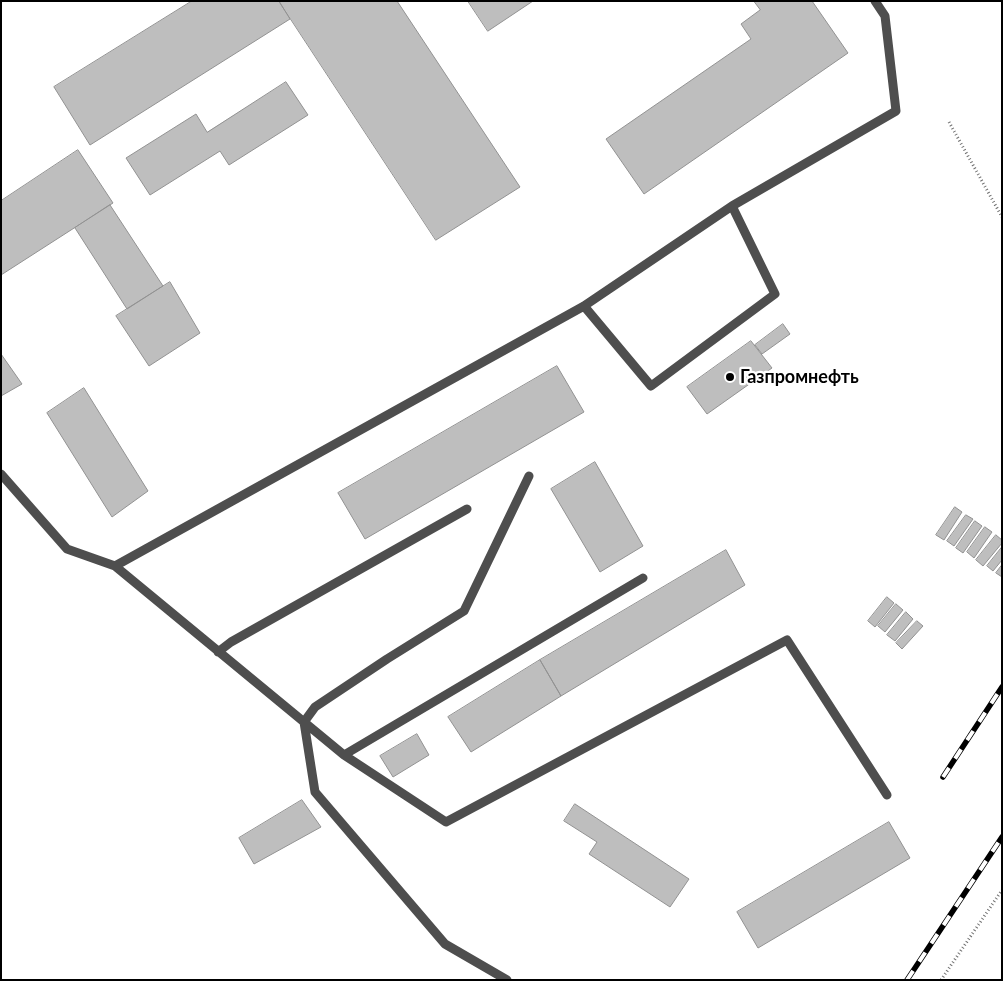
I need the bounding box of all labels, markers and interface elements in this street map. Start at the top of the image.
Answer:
place label: Газпромнефть [740,366,859,388]
marker: Газпромнефть [724,371,736,383]

